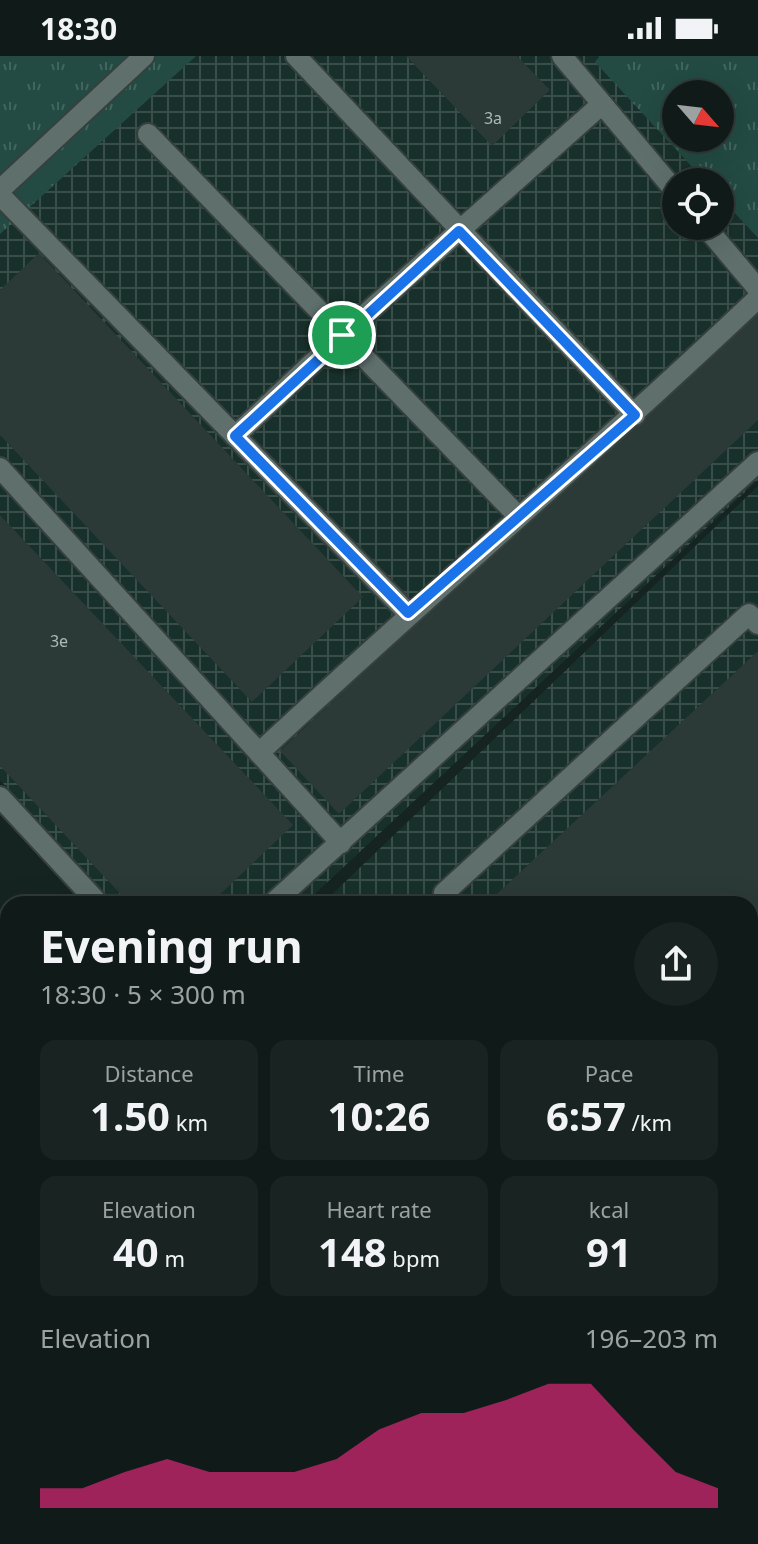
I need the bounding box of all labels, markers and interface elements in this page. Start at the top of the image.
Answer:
text: 18:30 [40,8,117,49]
north arrow [662,80,734,152]
map controls [662,80,734,240]
house number: 3a [484,107,502,129]
button: locate [662,168,734,240]
pin [308,301,376,369]
icon: arrive [320,313,364,357]
house number: 3e [50,630,68,652]
text: Evening run [40,916,303,976]
button: share [634,922,718,1006]
text: 18:30 · 5 × 300 m [40,976,246,1012]
text: Distance [104,1058,194,1088]
text: Time [354,1058,404,1088]
text: Pace [585,1058,633,1088]
text: 1.50 [90,1088,170,1143]
text: 10:26 [328,1088,430,1143]
text: 6:57 [546,1088,626,1143]
text: km [170,1107,208,1137]
text: /km [626,1107,672,1137]
text: Elevation [102,1194,196,1224]
text: Heart rate [326,1194,432,1224]
text: kcal [589,1194,629,1224]
text: 40 [113,1224,159,1279]
text: 148 [318,1224,387,1279]
text: 91 [586,1224,632,1279]
text: m [159,1243,185,1273]
text: bpm [387,1243,440,1273]
text: Elevation [40,1320,151,1356]
text: 196–203 m [585,1320,718,1356]

